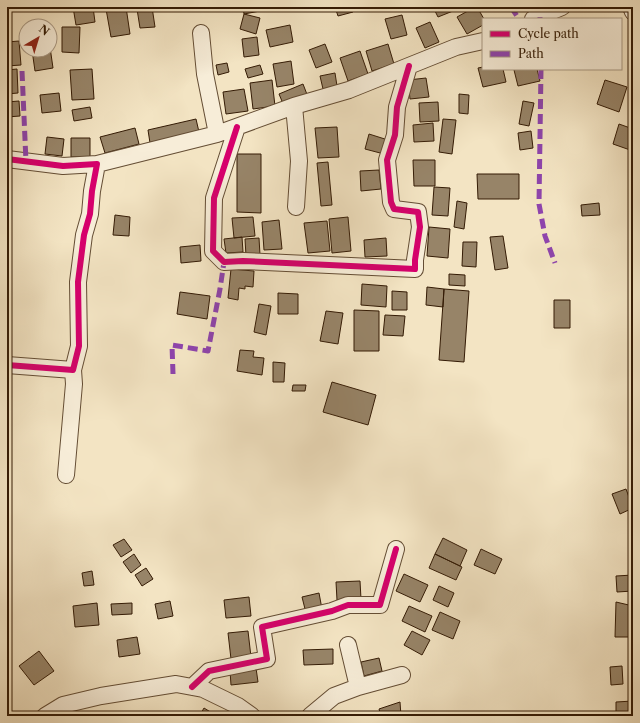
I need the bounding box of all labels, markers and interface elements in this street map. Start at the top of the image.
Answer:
north arrow [18,18,58,58]
legend [482,18,622,70]
text: N [36,22,53,39]
text: Cycle path [518,26,579,41]
text: Path [518,46,544,61]

